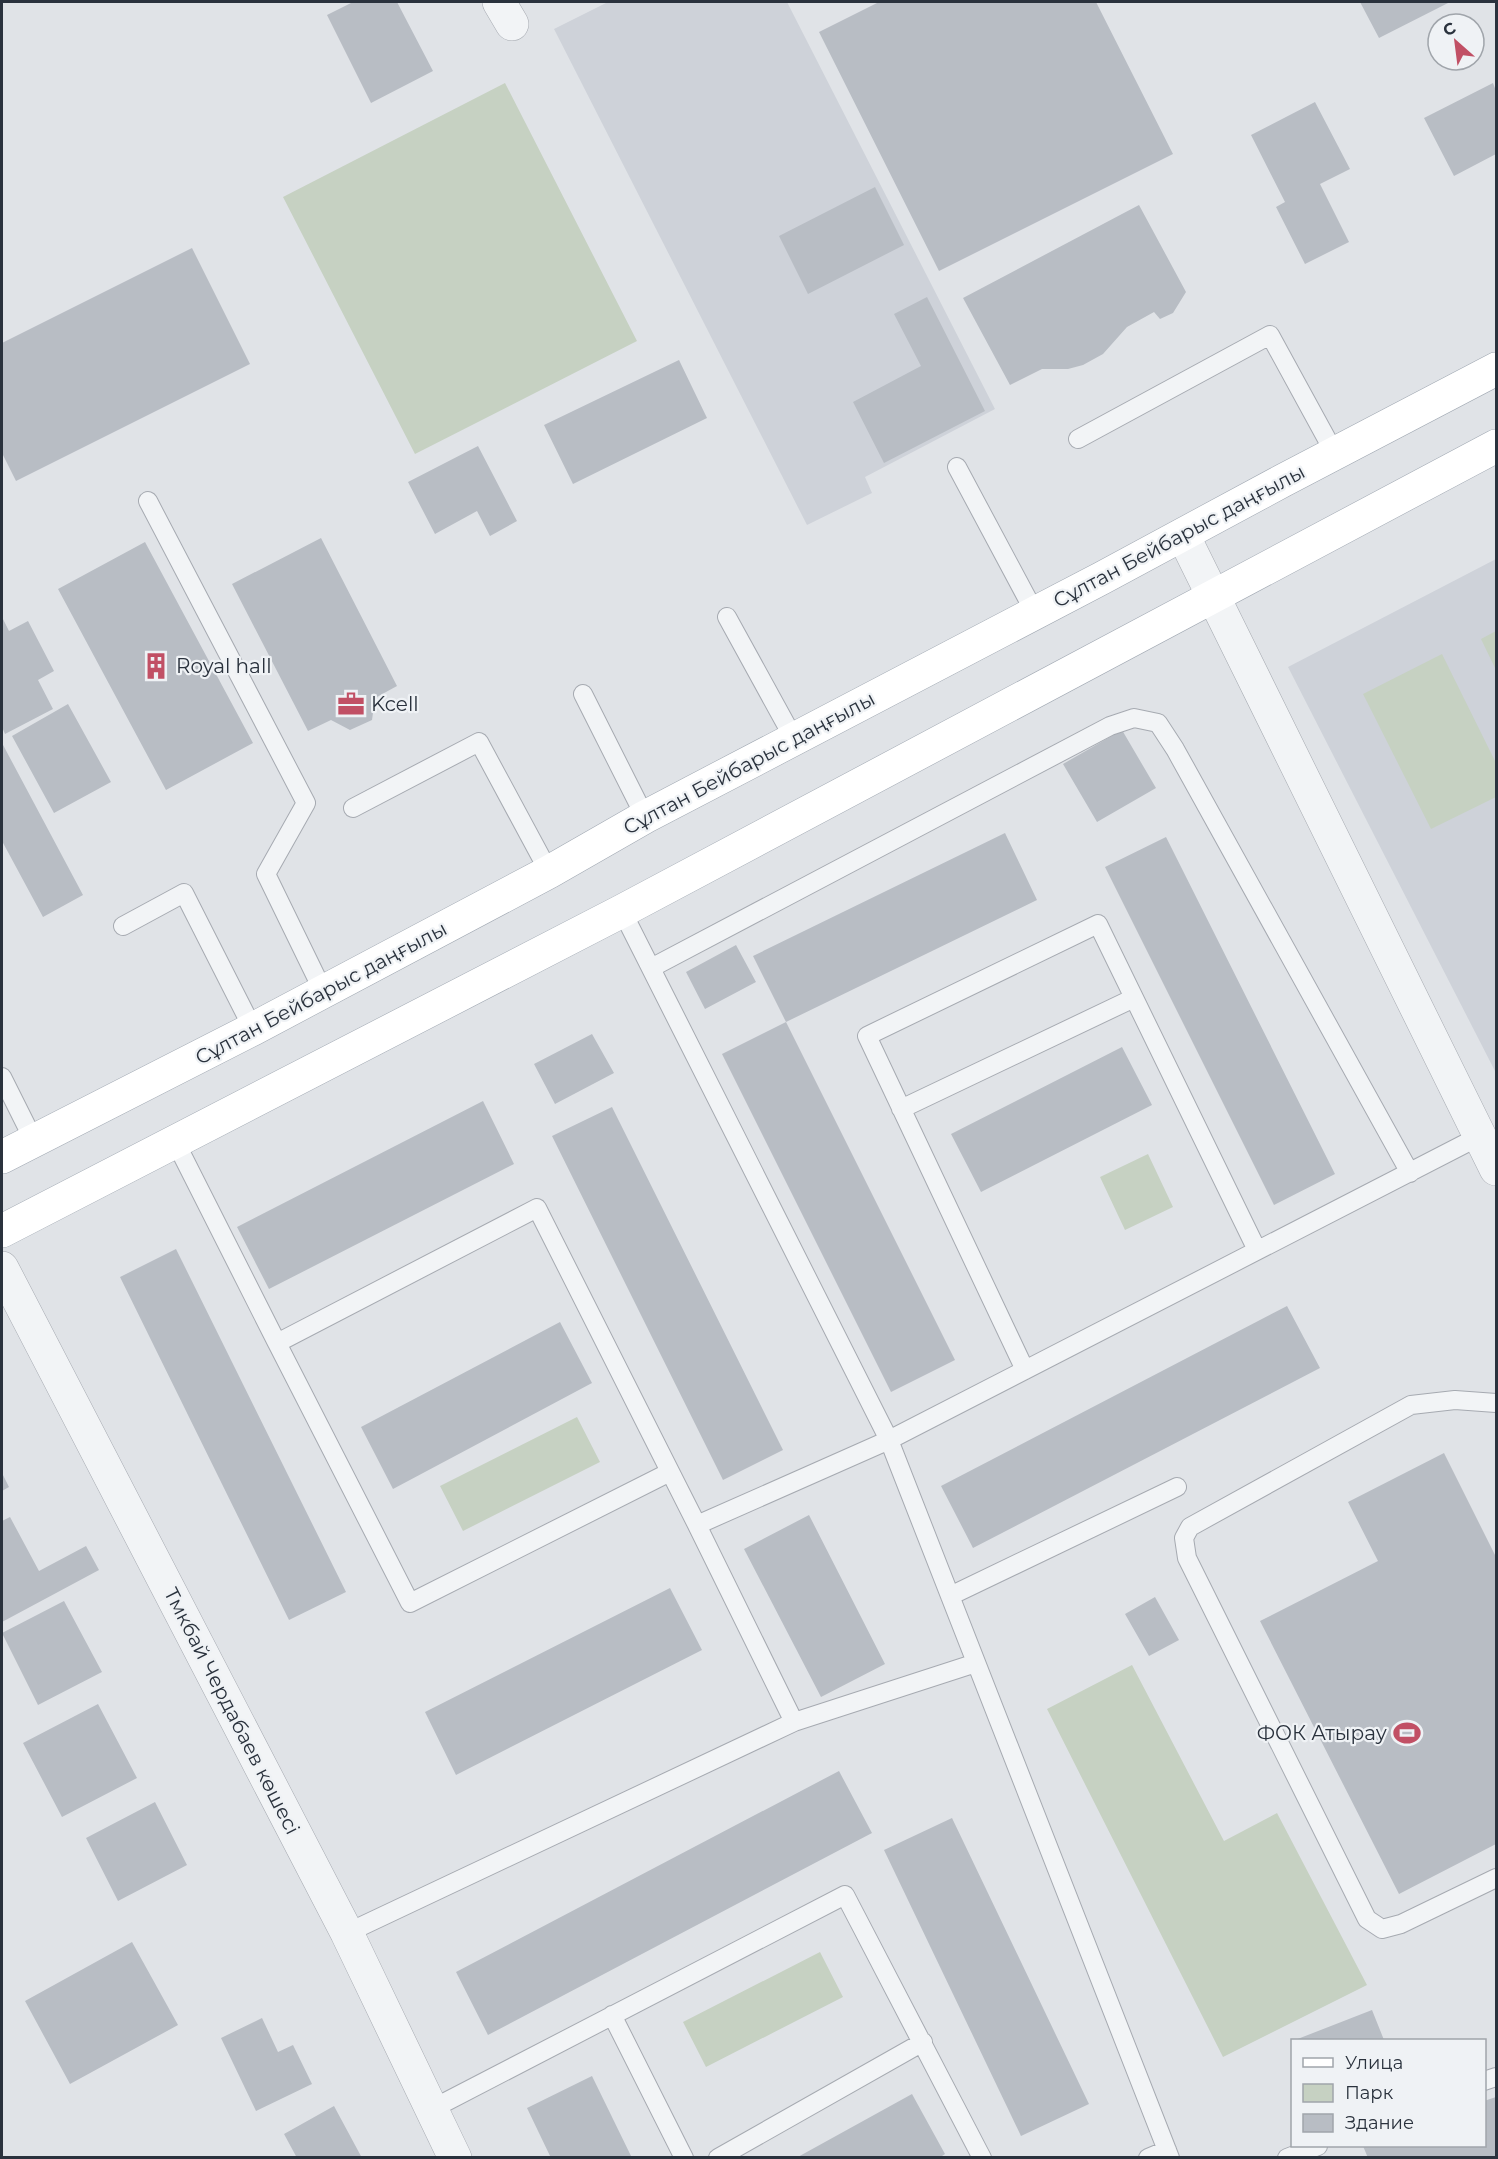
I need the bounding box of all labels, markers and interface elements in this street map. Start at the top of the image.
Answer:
north arrow [1426,12,1486,72]
text: С [1440,18,1459,40]
street label: Сұлтан Бейбарыс даңғылы [1049,459,1309,613]
building icon: Royal hall [141,651,171,681]
place label: Royal hall [176,654,272,678]
street label: Сұлтан Бейбарыс даңғылы [619,686,879,840]
office icon: Kcell [336,689,366,719]
place label: Kcell [371,692,419,716]
street label: Сұлтан Бейбарыс даңғылы [191,916,451,1070]
street label: Тмкбай Чердабаев көшесі [159,1584,305,1838]
sports icon: ФОК Атырау [1392,1718,1422,1748]
place label: ФОК Атырау [1257,1721,1387,1745]
legend [1291,2039,1486,2147]
text: Улица [1345,2052,1403,2074]
text: Парк [1345,2082,1394,2104]
text: Здание [1345,2112,1414,2134]

